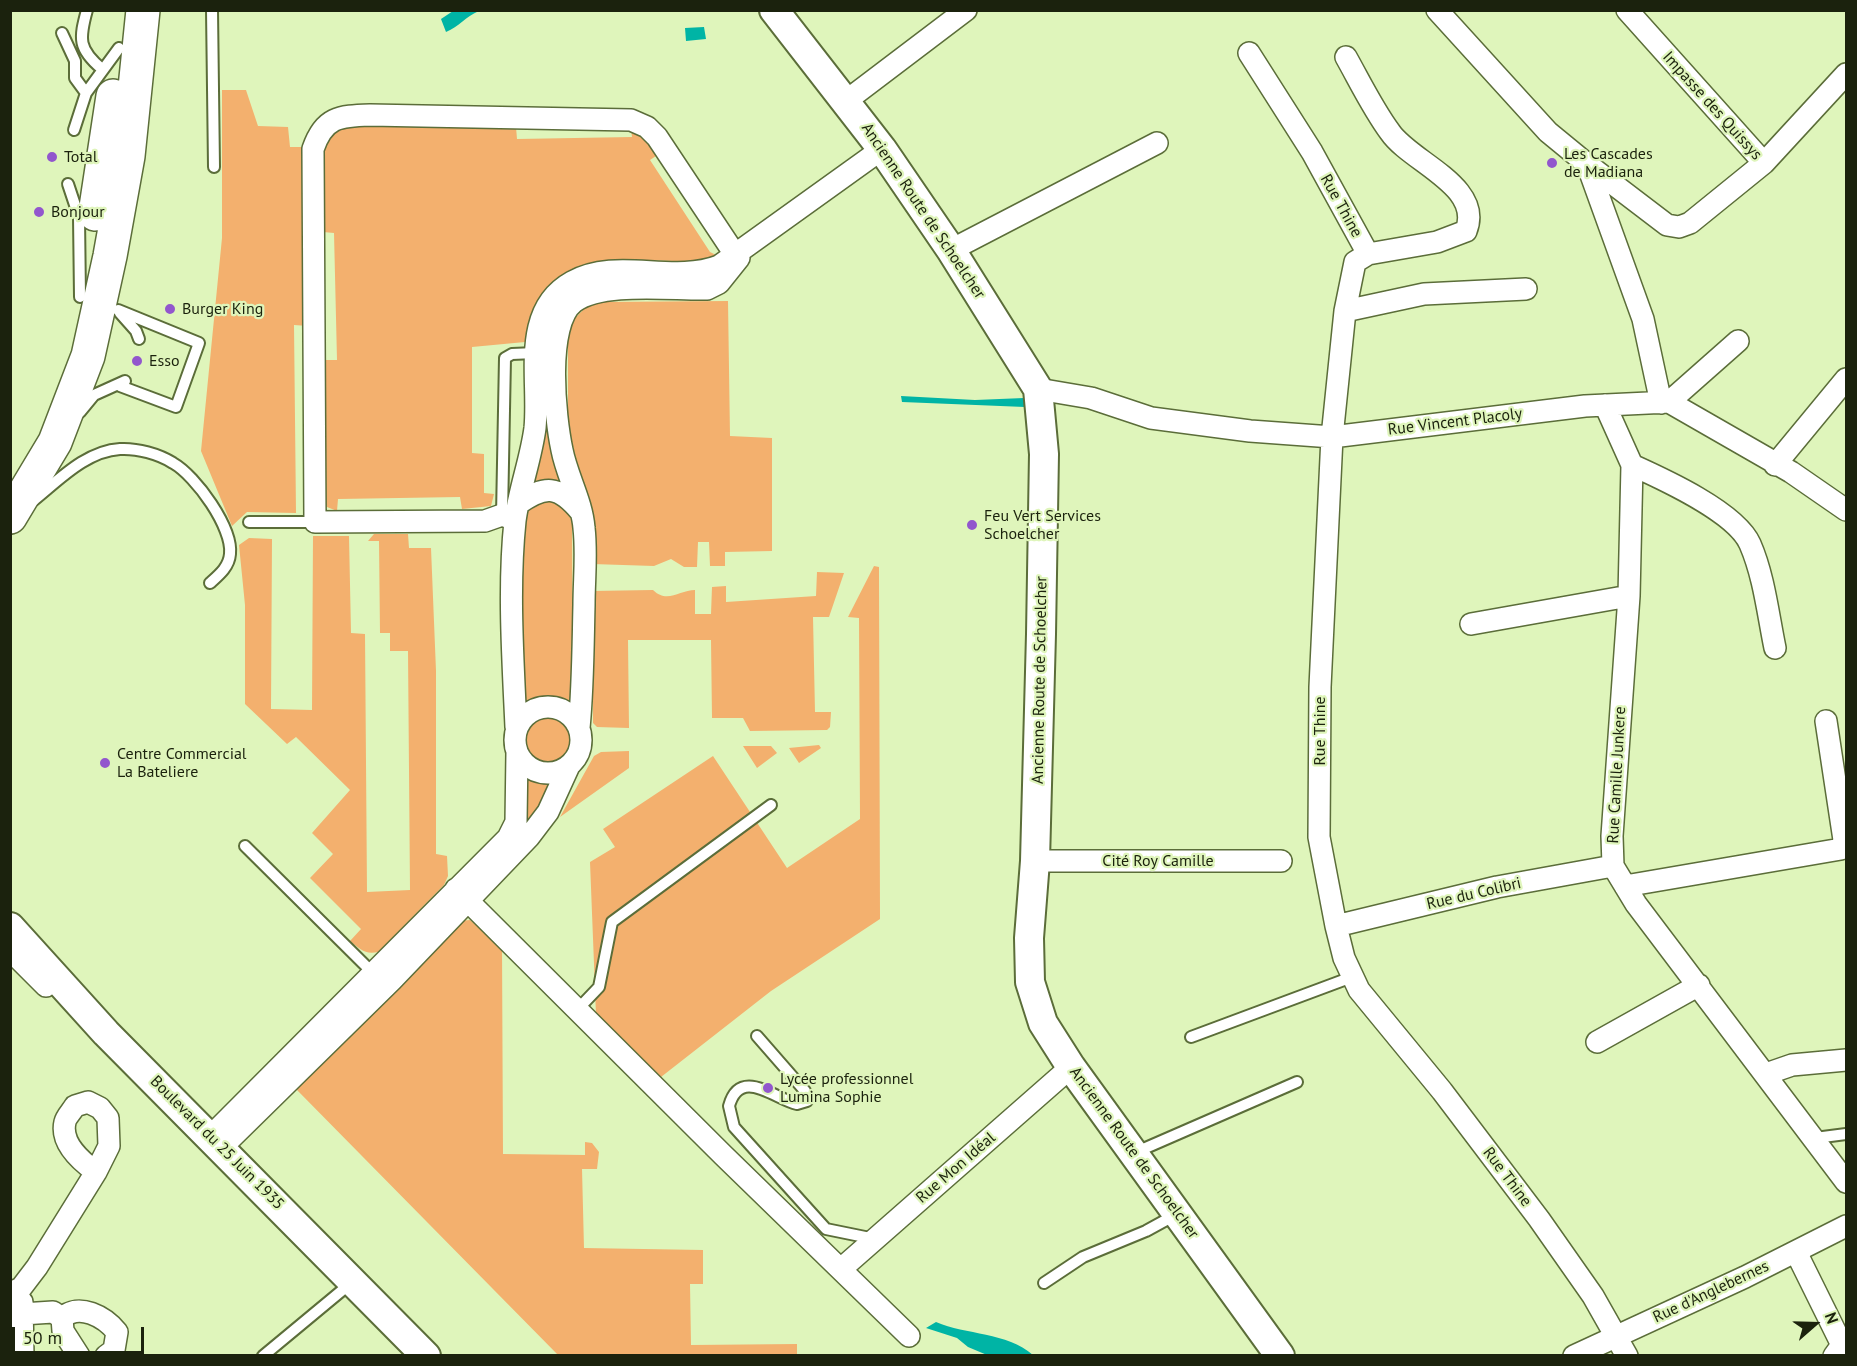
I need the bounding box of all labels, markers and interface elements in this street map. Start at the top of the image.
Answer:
street label: Impasse des Quissys [1658,48,1766,164]
street label: Ancienne Route de Schoelcher [857,120,989,302]
place label: Les Cascades de Madiana [1564,144,1653,182]
place label: Total [64,147,97,167]
marker: Total [45,150,59,164]
marker: Les Cascades de Madiana [1545,156,1559,170]
street label: Rue Thine [1316,171,1366,241]
place label: Bonjour [51,202,105,222]
marker: Bonjour [32,205,46,219]
place label: Burger King [182,299,263,319]
marker: Burger King [163,302,177,316]
place label: Esso [149,351,180,371]
marker: Esso [130,354,144,368]
street label: Rue Vincent Placoly [1387,404,1523,440]
place label: Feu Vert Services Schoelcher [984,506,1101,544]
marker: Feu Vert Services Schoelcher [965,518,979,532]
street label: Ancienne Route de Schoelcher [1029,576,1051,784]
street label: Rue Thine [1310,696,1330,766]
street label: Rue Camille Junkere [1604,706,1630,844]
place label: Centre Commercial La Bateliere [117,744,247,782]
marker: Centre Commercial La Bateliere [98,756,112,770]
street label: Cité Roy Camille [1102,851,1214,871]
street label: Rue du Colibri [1425,874,1523,914]
street label: Ancienne Route de Schoelcher [1065,1063,1203,1243]
place label: Lycée professionnel Lumina Sophie [780,1069,913,1107]
street label: Boulevard du 25 Juin 1935 [146,1072,288,1214]
marker: Lycée professionnel Lumina Sophie [761,1081,775,1095]
street label: Rue Mon Idéal [912,1128,1000,1208]
street label: Rue Thine [1479,1144,1535,1210]
street label: Rue d'Anglebernes [1650,1257,1772,1327]
north arrow [1785,1294,1845,1354]
text: N [1821,1309,1843,1326]
scale bar [15,1315,147,1353]
text: 50 m [23,1326,62,1349]

